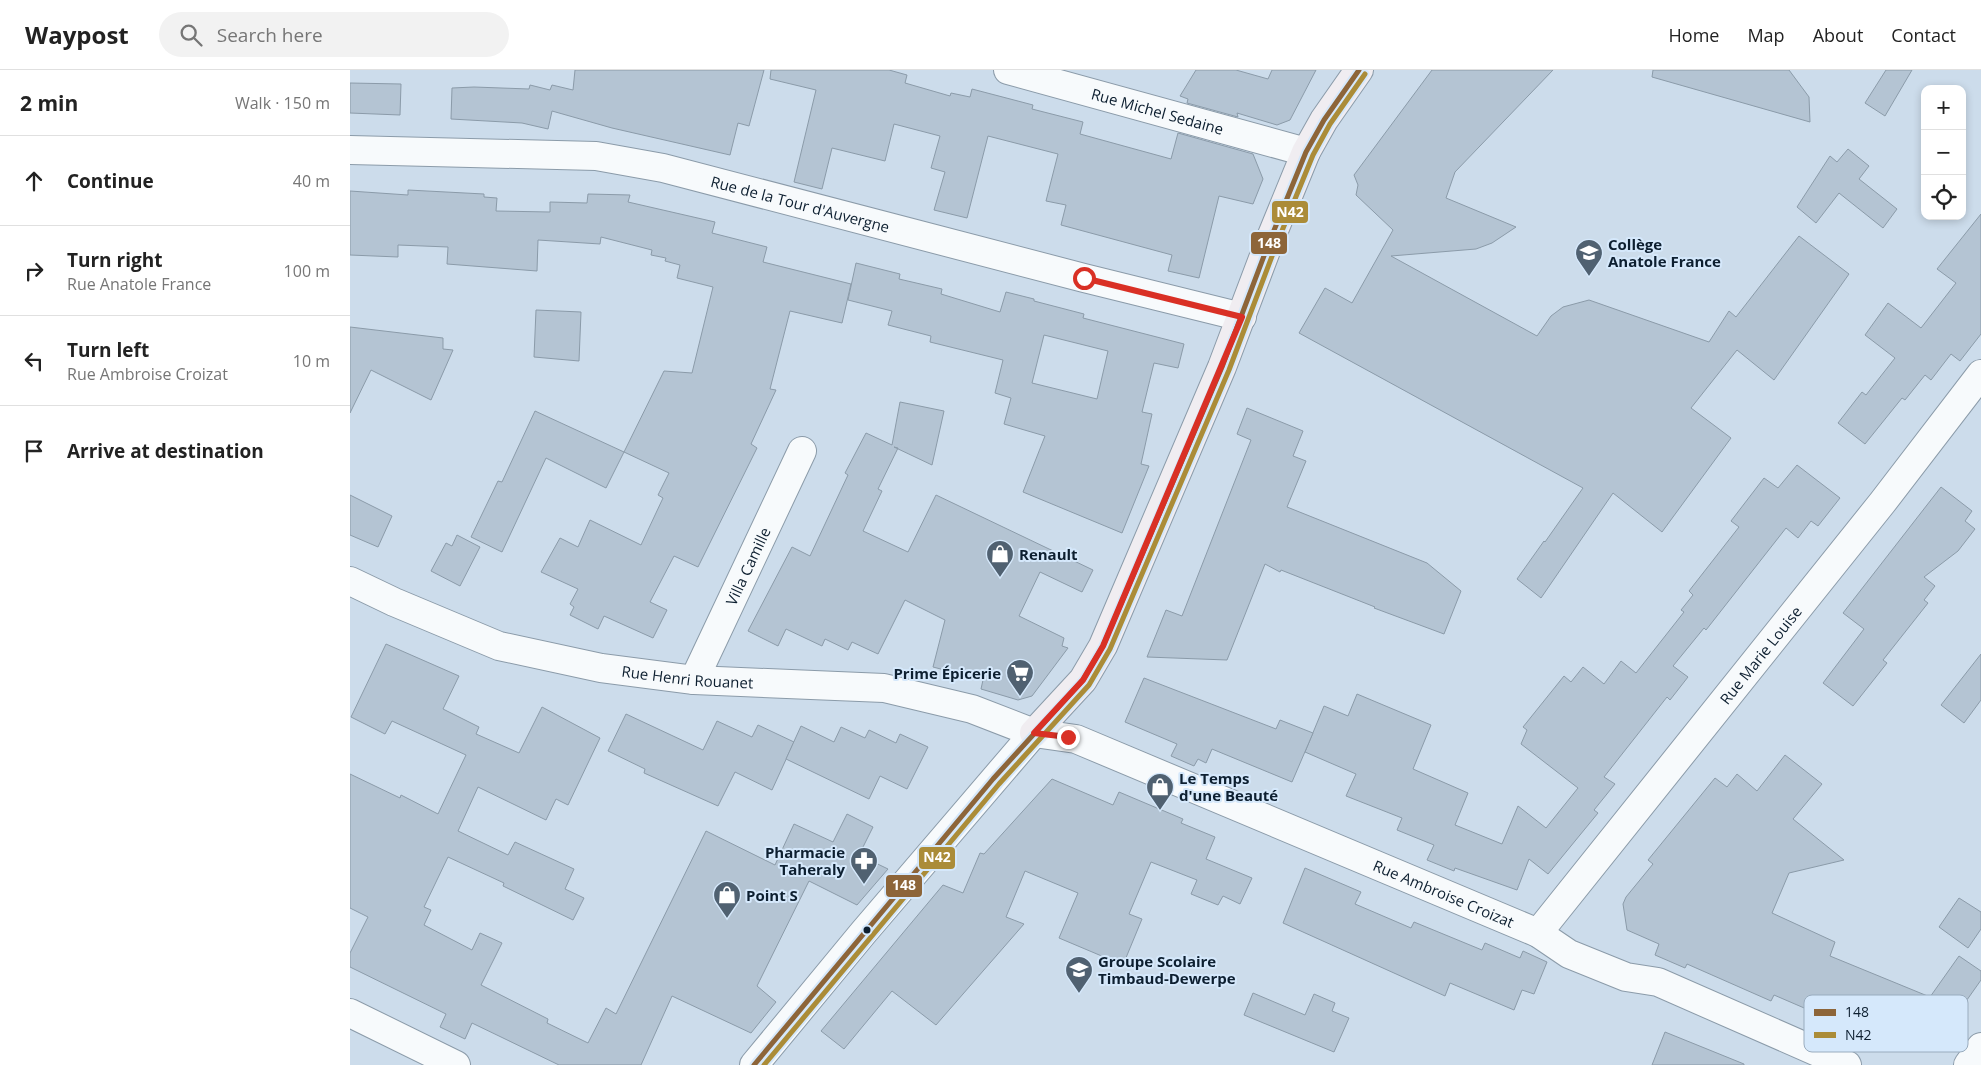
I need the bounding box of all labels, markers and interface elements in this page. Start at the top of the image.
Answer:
search box [159,12,509,57]
text: Waypost [25,18,129,51]
icon: search [177,21,205,49]
text: Search here [217,22,323,48]
text: Home [1669,23,1719,47]
text: Map [1747,23,1785,47]
text: About [1813,23,1863,47]
text: Contact [1891,23,1956,47]
street label: Rue Michel Sedaine [1089,83,1226,139]
map controls [1921,85,1966,220]
button: + [1921,85,1966,130]
text: 2 min [20,89,78,117]
text: Walk · 150 m [235,92,330,114]
button: − [1921,130,1966,175]
icon: ahead [20,167,48,195]
text: Continue [67,168,154,194]
text: 40 m [293,170,330,192]
street label: Rue de la Tour d'Auvergne [709,171,892,237]
button: locate [1921,175,1966,220]
line badge: N42 [1271,200,1309,224]
text: N42 [1276,202,1304,221]
line badge: 148 [1250,231,1288,255]
text: 148 [1257,233,1281,252]
place label: Collège Anatole France [1608,234,1721,271]
school or university icon: Collège Anatole France [1574,238,1604,277]
text: Turn right [67,247,162,273]
icon: right [20,257,48,285]
text: 100 m [284,260,330,282]
route start [1073,267,1096,290]
text: Rue Anatole France [67,273,211,295]
text: Turn left [67,337,149,363]
icon: left [20,347,48,375]
text: 10 m [293,350,330,372]
text: Rue Ambroise Croizat [67,363,228,385]
icon: arrive [20,437,48,465]
text: Arrive at destination [67,438,264,464]
street label: Villa Camille [721,524,775,608]
shop icon: Renault [985,539,1015,578]
place label: Renault [1019,544,1078,564]
street label: Rue Marie Louise [1715,602,1806,708]
supermarket icon: Prime Épicerie [1005,658,1035,697]
street label: Rue Henri Rouanet [621,661,754,692]
place label: Prime Épicerie [893,663,1001,683]
route end [1057,726,1080,749]
place label: Le Temps d'une Beauté [1179,768,1278,805]
shop icon: Le Temps d'une Beauté [1145,772,1175,811]
place label: Pharmacie Taheraly [765,842,845,879]
pharmacy icon: Pharmacie Taheraly [849,846,879,885]
line badge: N42 [918,846,956,870]
text: N42 [923,847,951,866]
street label: Rue Ambroise Croizat [1370,855,1517,932]
line badge: 148 [885,874,923,898]
text: 148 [892,875,916,894]
shop icon: Point S [712,880,742,919]
place label: Point S [746,885,798,905]
unlabelled marker [862,925,872,935]
place label: Groupe Scolaire Timbaud-Dewerpe [1098,951,1236,988]
school or university icon: Groupe Scolaire Timbaud-Dewerpe [1064,955,1094,994]
legend [1804,995,1968,1052]
text: 148 [1845,1002,1869,1021]
text: N42 [1845,1025,1872,1044]

